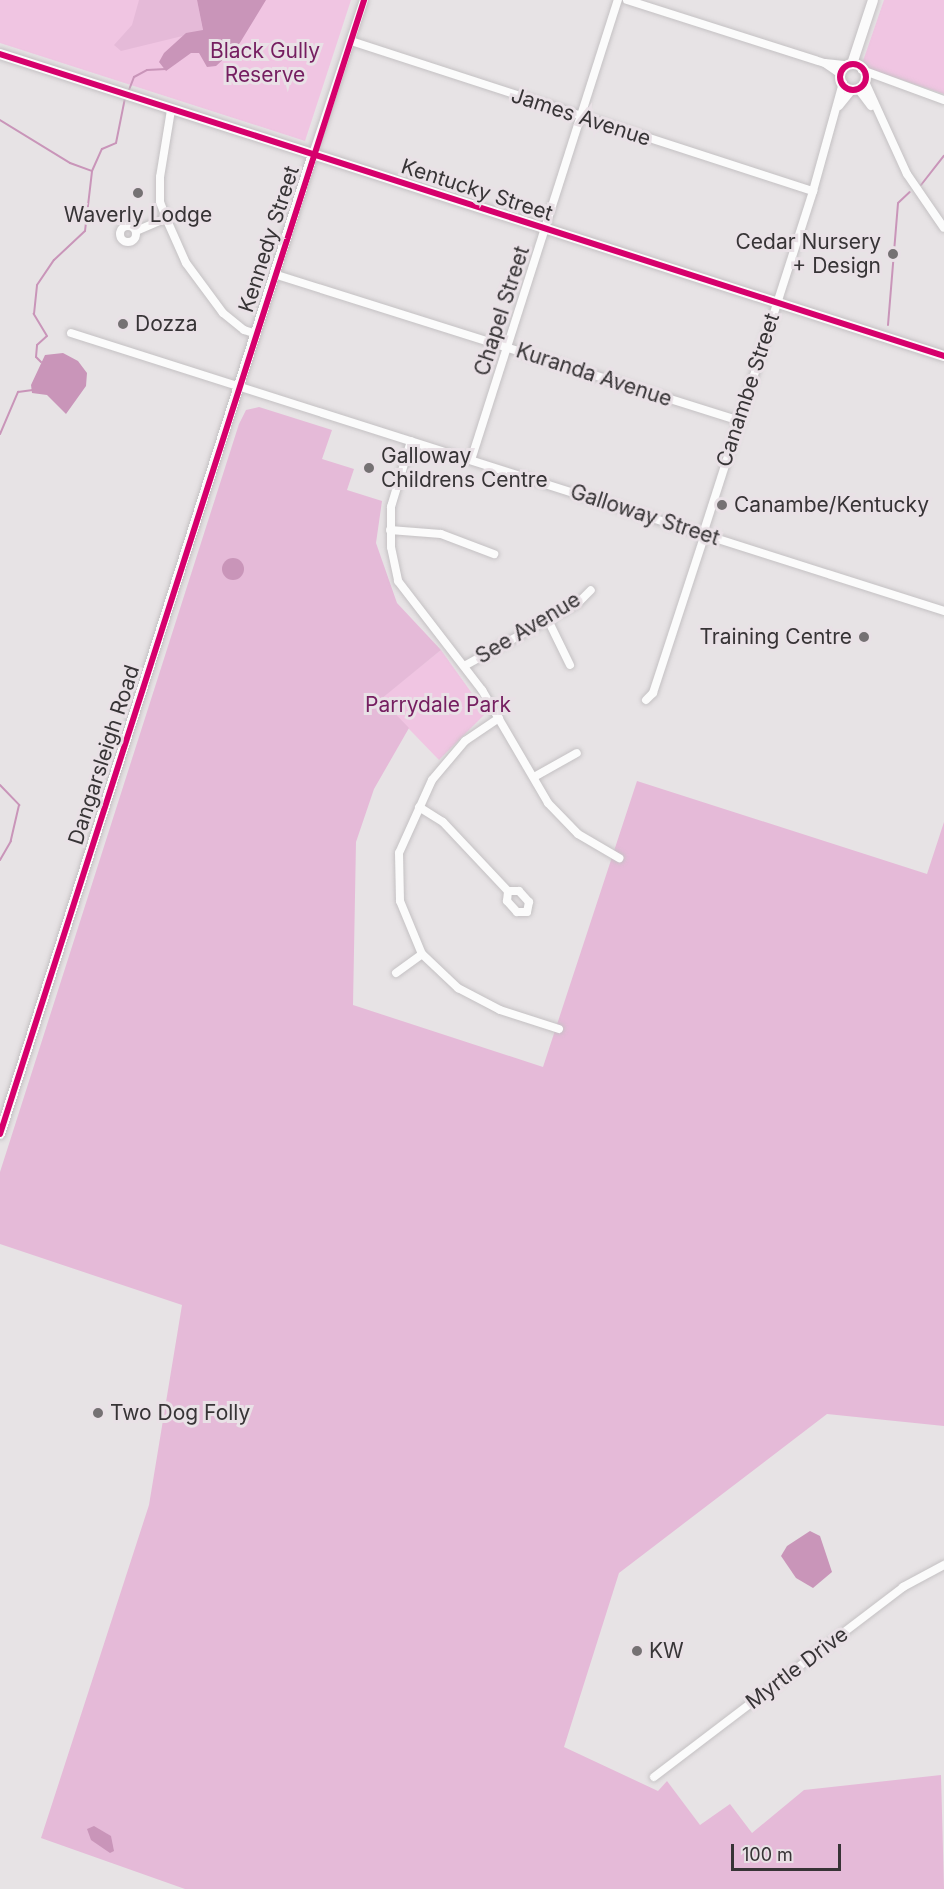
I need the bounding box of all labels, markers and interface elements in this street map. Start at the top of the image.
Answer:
park label: Black Gully Reserve [210,38,320,88]
street label: James Avenue [508,83,654,151]
street label: Kentucky Street [398,154,556,226]
street label: Kennedy Street [233,163,305,315]
marker: Waverly Lodge [131,186,145,200]
place label: Waverly Lodge [64,202,212,228]
place label: Cedar Nursery + Design [735,229,881,279]
street label: Chapel Street [469,243,535,379]
marker: Cedar Nursery + Design [886,247,900,261]
street label: Canambe Street [711,310,785,470]
place label: Dozza [135,311,197,337]
marker: Dozza [116,317,130,331]
street label: Kuranda Avenue [513,338,675,412]
place label: Galloway Childrens Centre [381,443,548,493]
marker: Galloway Childrens Centre [362,461,376,475]
street label: Galloway Street [567,479,723,551]
place label: Canambe/Kentucky [734,492,929,518]
marker: Canambe/Kentucky [715,498,729,512]
street label: See Avenue [471,587,585,669]
place label: Training Centre [700,624,852,650]
marker: Training Centre [857,630,871,644]
street label: Dangarsleigh Road [63,662,145,848]
park label: Parrydale Park [365,692,511,718]
place label: Two Dog Folly [110,1400,250,1426]
marker: Two Dog Folly [91,1406,105,1420]
street label: Myrtle Drive [741,1621,853,1715]
place label: KW [649,1638,684,1664]
marker: KW [630,1644,644,1658]
scale bar [734,1832,844,1870]
text: 100 m [742,1844,793,1865]

